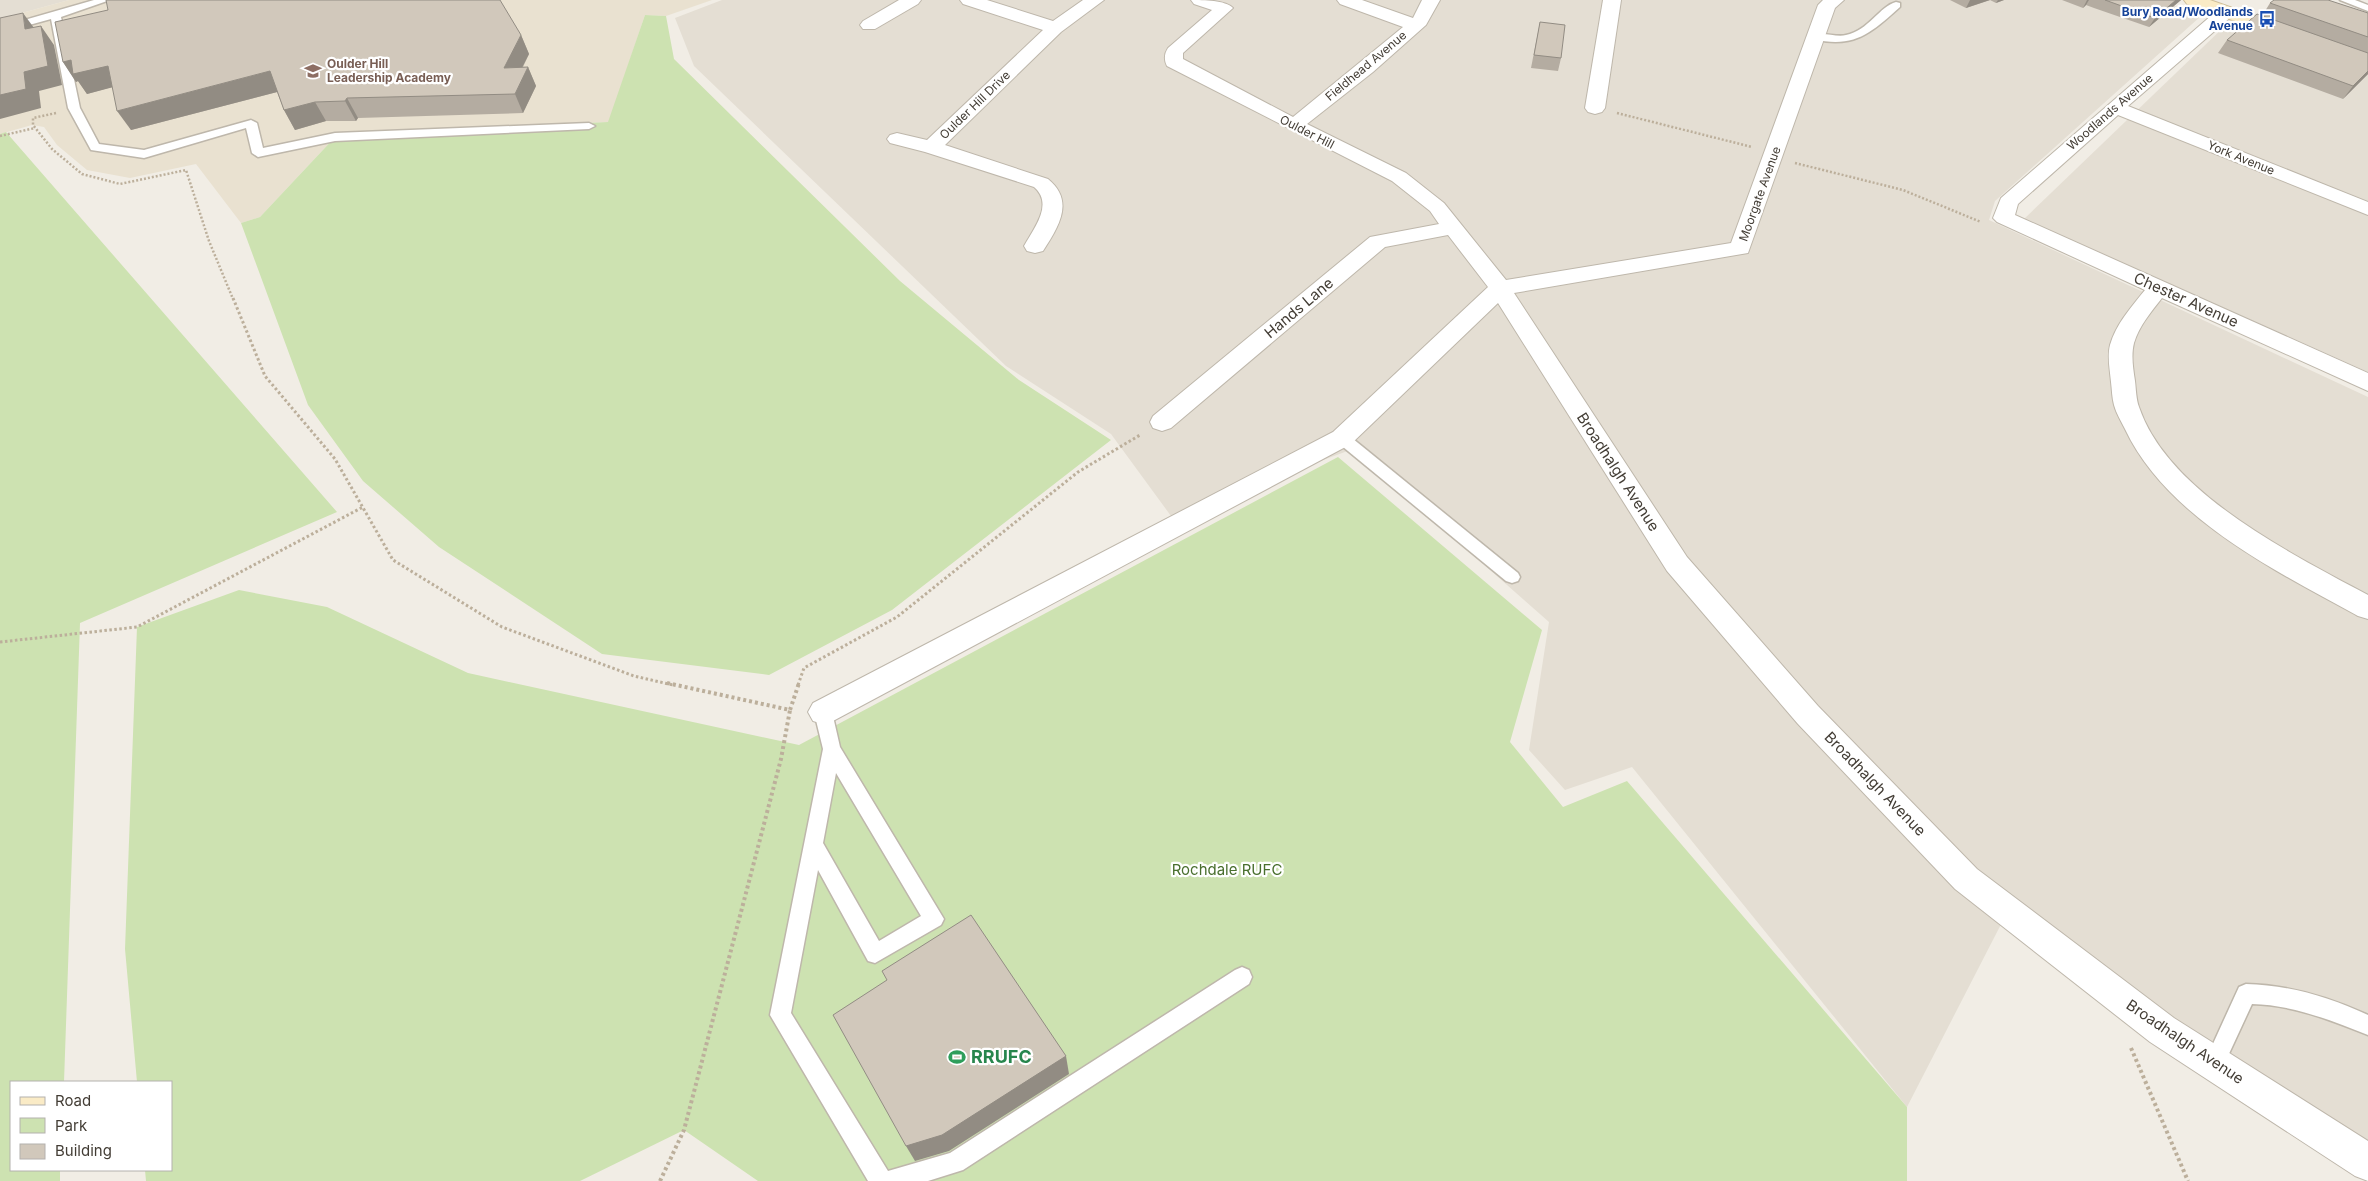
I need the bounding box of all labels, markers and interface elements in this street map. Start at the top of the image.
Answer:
place label: Bury Road/Woodlands Avenue [2122,4,2253,33]
bus stop icon: Bury Road/Woodlands Avenue [2257,9,2277,29]
street label: Fieldhead Avenue [1322,27,1409,104]
place label: Oulder Hill Leadership Academy [327,56,452,85]
school or university icon: Oulder Hill Leadership Academy [303,61,323,81]
street label: Oulder Hill Drive [936,67,1013,142]
street label: Woodlands Avenue [2064,70,2156,153]
street label: Oulder Hill [1278,111,1337,152]
street label: York Avenue [2205,137,2277,178]
street label: Moorgate Avenue [1735,144,1784,243]
street label: Chester Avenue [2131,268,2241,331]
street label: Hands Lane [1260,273,1337,342]
street label: Broadhalgh Avenue [1573,409,1664,535]
street label: Broadhalgh Avenue [1821,727,1930,840]
park label: Rochdale RUFC [1172,860,1282,879]
street label: Broadhalgh Avenue [2123,995,2248,1088]
place label: RRUFC [971,1046,1032,1067]
sports icon: RRUFC [947,1047,967,1067]
legend [10,1081,172,1171]
text: Road [55,1091,91,1110]
text: Park [55,1116,88,1135]
text: Building [55,1141,112,1160]

